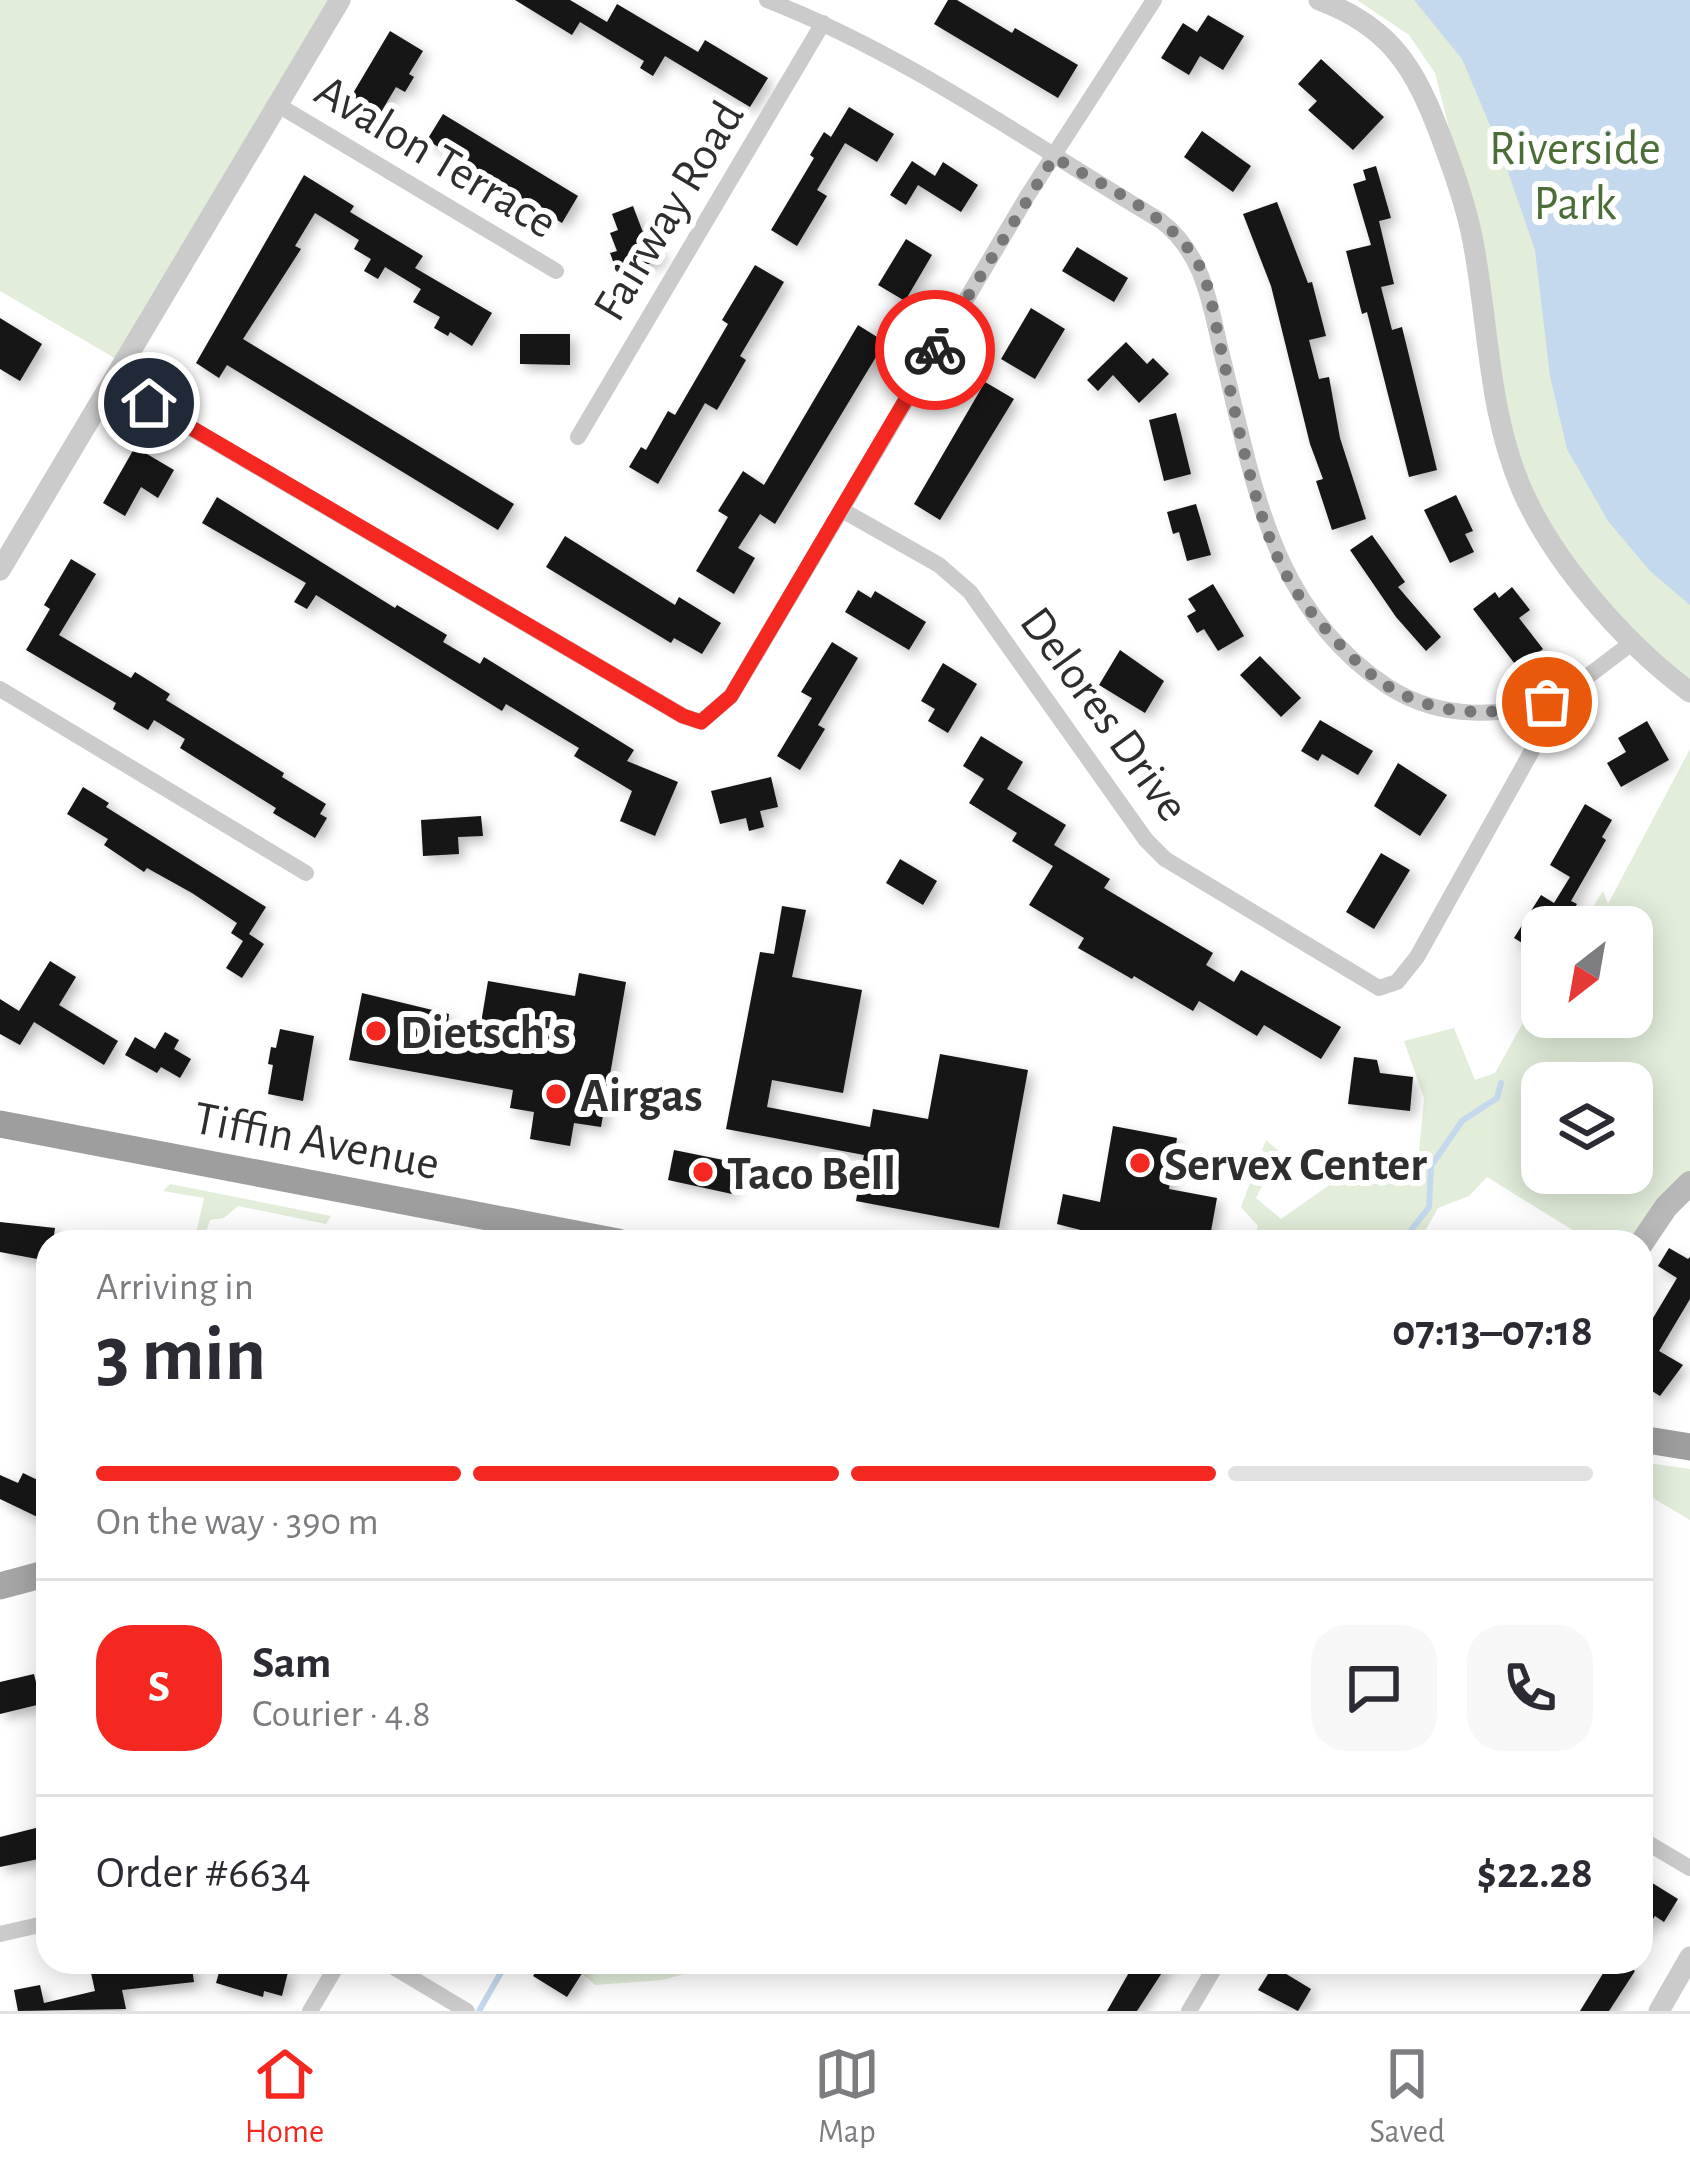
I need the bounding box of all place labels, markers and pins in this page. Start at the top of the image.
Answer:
pin [98,352,200,454]
pin [1496,651,1598,753]
place label: Dietsch's [400,1010,571,1058]
marker: Dietsch's [363,1018,389,1044]
place label: Airgas [580,1073,703,1121]
marker: Airgas [543,1081,569,1107]
place label: Servex Center [1164,1142,1427,1190]
marker: Servex Center [1127,1150,1153,1176]
place label: Taco Bell [727,1151,896,1199]
marker: Taco Bell [690,1159,716,1185]

